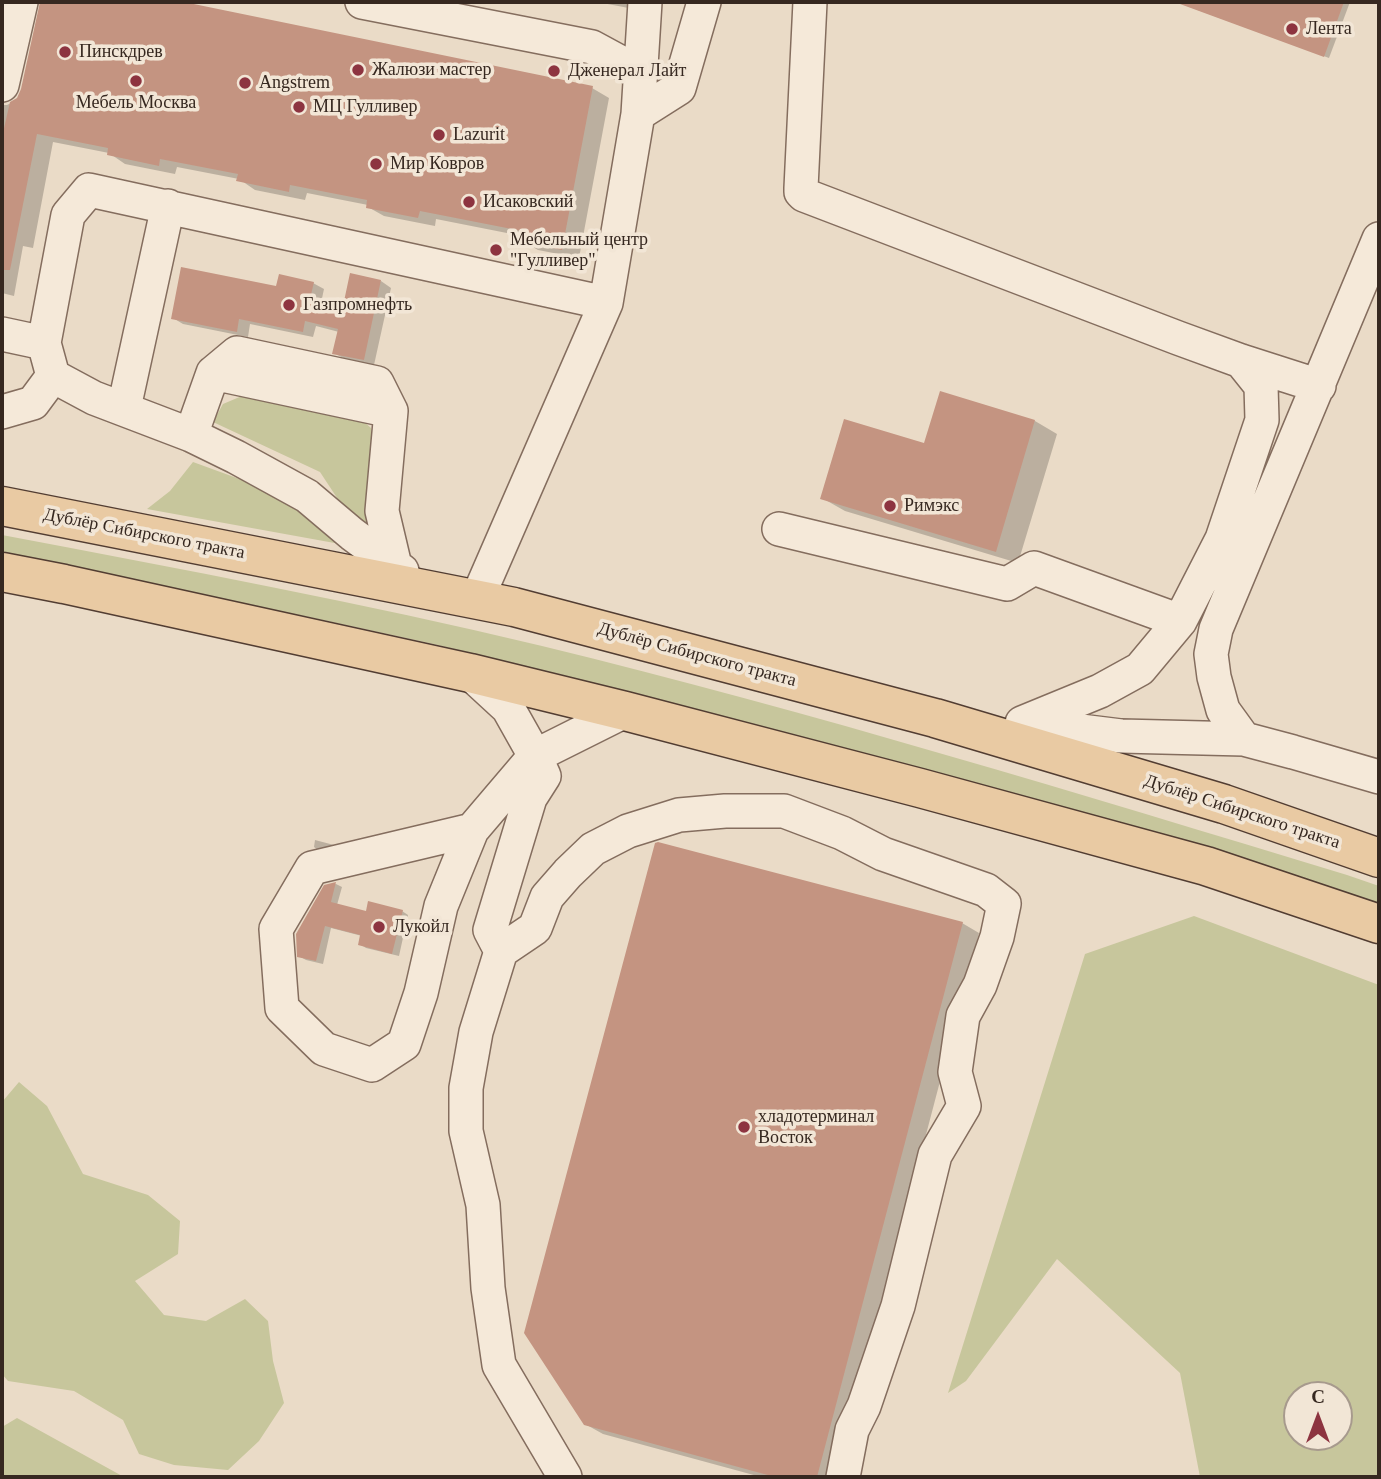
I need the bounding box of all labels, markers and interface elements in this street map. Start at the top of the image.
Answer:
place label: Лента [1306,18,1352,40]
marker: Лента [1284,21,1300,37]
place label: Пинскдрев [79,41,163,63]
marker: Пинскдрев [57,44,73,60]
place label: Жалюзи мастер [372,59,492,81]
place label: Дженерал Лайт [568,60,686,82]
marker: Жалюзи мастер [350,62,366,78]
marker: Дженерал Лайт [546,63,562,79]
place label: Angstrem [259,72,330,94]
marker: Мебель Москва [128,73,144,89]
marker: Angstrem [237,75,253,91]
place label: Мебель Москва [76,92,196,114]
place label: МЦ Гулливер [313,96,417,118]
marker: МЦ Гулливер [291,99,307,115]
place label: Lazurit [453,124,505,146]
marker: Lazurit [431,127,447,143]
place label: Мир Ковров [390,153,484,175]
marker: Мир Ковров [368,156,384,172]
place label: Исаковский [483,191,573,213]
marker: Исаковский [461,194,477,210]
place label: Мебельный центр "Гулливер" [510,229,648,272]
marker: Мебельный центр "Гулливер" [488,242,504,258]
place label: Газпромнефть [303,294,412,316]
marker: Газпромнефть [281,297,297,313]
place label: Римэкс [904,495,959,517]
marker: Римэкс [882,498,898,514]
street label: Дублёр Сибирского тракта [42,504,246,564]
street label: Дублёр Сибирского тракта [595,618,799,692]
street label: Дублёр Сибирского тракта [1141,770,1343,854]
place label: Лукойл [393,916,449,938]
marker: Лукойл [371,919,387,935]
place label: хладотерминал Восток [758,1106,874,1148]
marker: хладотерминал Восток [736,1119,752,1135]
north arrow [1283,1381,1353,1451]
text: С [1311,1386,1325,1407]

